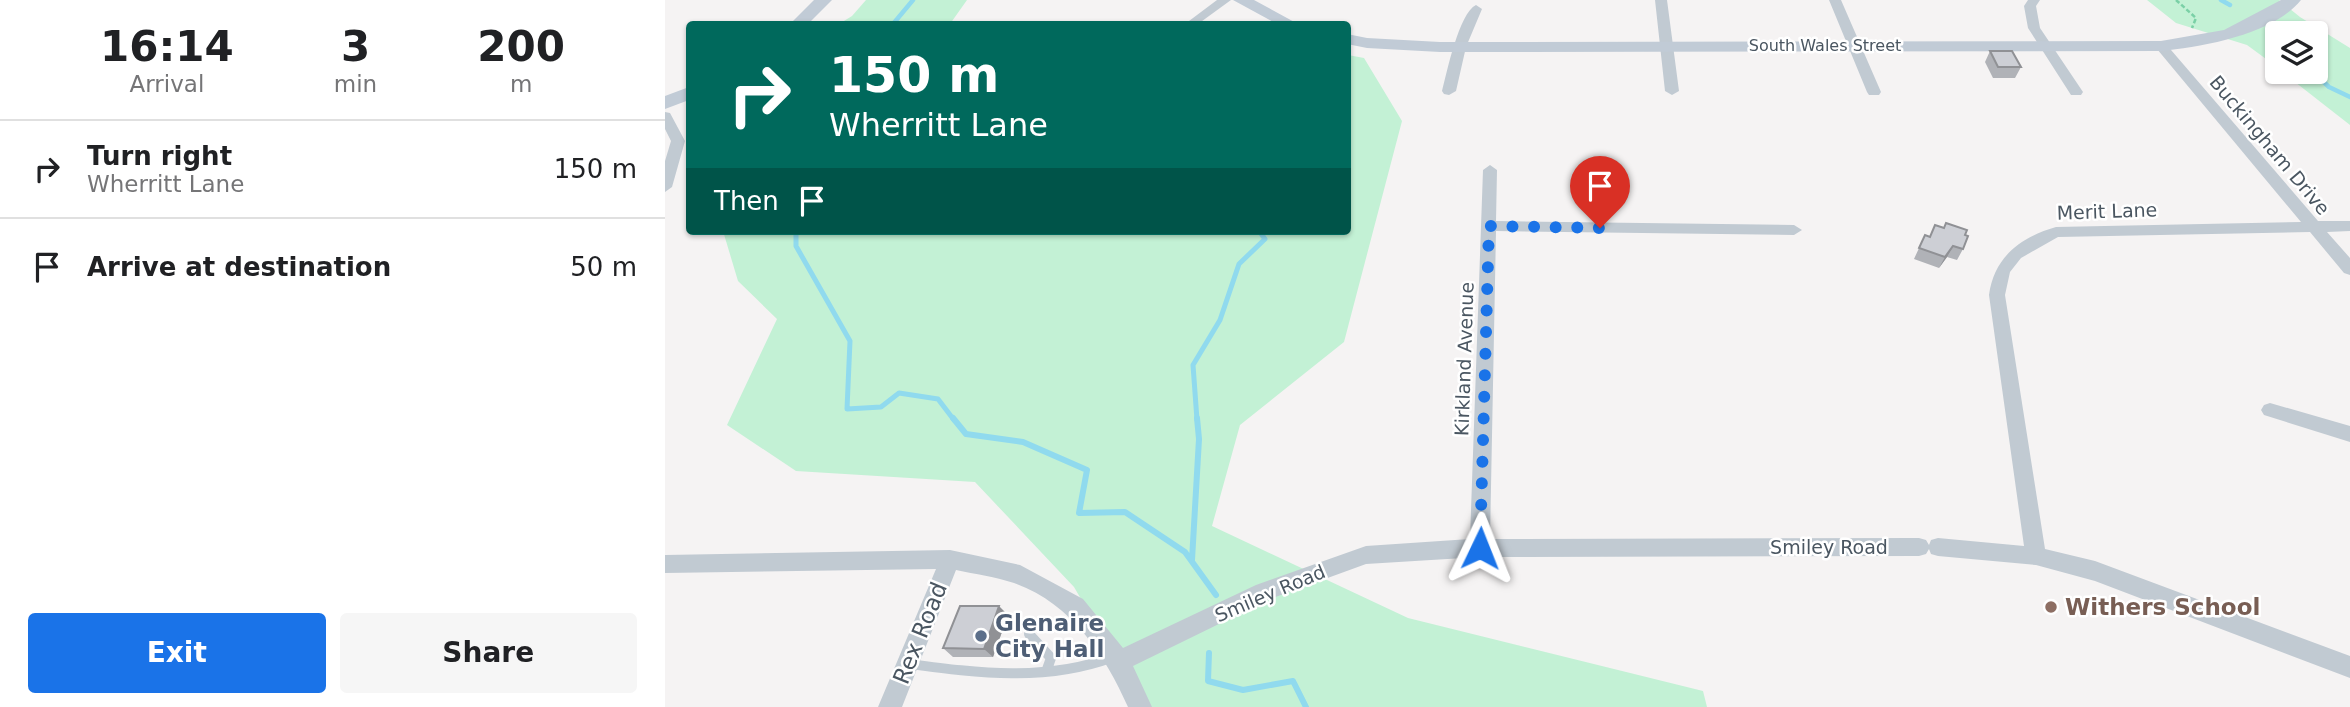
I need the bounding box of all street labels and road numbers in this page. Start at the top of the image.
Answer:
street label: South Wales Street [1749,36,1901,55]
street label: Buckingham Drive [2205,71,2335,219]
street label: Merit Lane [2056,198,2158,224]
street label: Kirkland Avenue [1450,282,1478,436]
street label: Smiley Road [1770,536,1888,558]
street label: Smiley Road [1211,560,1329,626]
street label: Rex Road [888,578,952,688]

